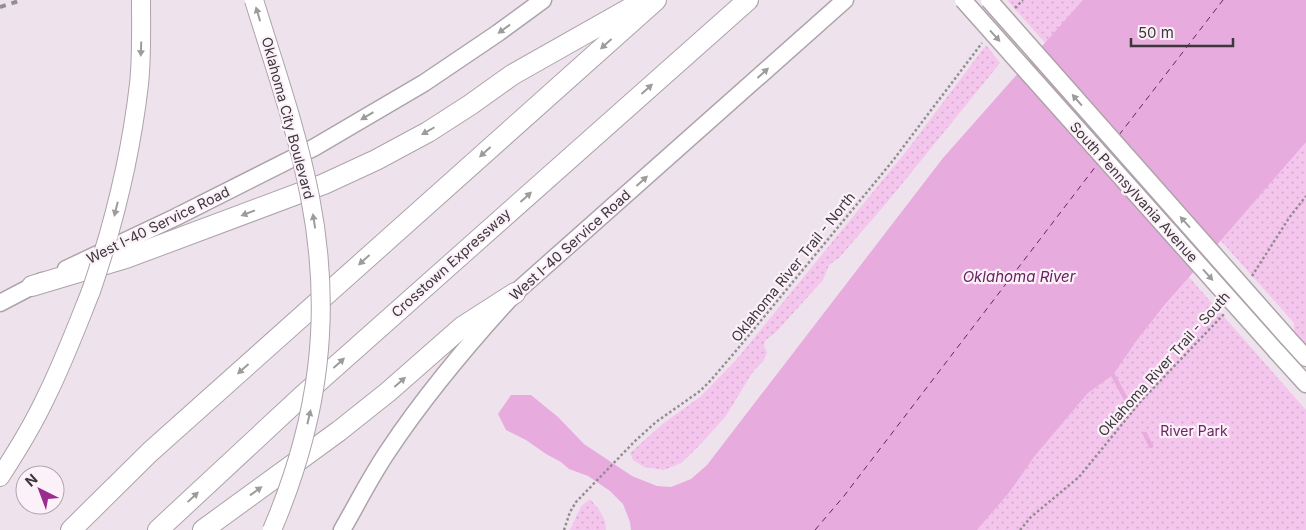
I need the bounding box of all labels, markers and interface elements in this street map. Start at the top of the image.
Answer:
one-way arrow [254,6,262,21]
scale bar [1131,15,1234,47]
text: 50 m [1138,23,1174,42]
one-way arrow [497,24,511,34]
one-way arrow [990,30,1001,43]
street label: Oklahoma City Boulevard [259,35,318,201]
one-way arrow [601,38,613,50]
one-way arrow [136,41,144,57]
one-way arrow [756,67,768,79]
one-way arrow [641,83,653,95]
one-way arrow [1072,94,1083,107]
one-way arrow [360,112,373,121]
street label: South Pennsylvania Avenue [1067,118,1202,265]
one-way arrow [422,127,435,136]
one-way arrow [479,146,491,158]
one-way arrow [635,175,647,187]
street label: West I-40 Service Road [84,183,232,267]
street label: West I-40 Service Road [506,186,634,303]
street label: Oklahoma River Trail - North [727,188,858,345]
one-way arrow [519,191,531,203]
one-way arrow [112,202,120,217]
street label: Crosstown Expressway [388,205,514,321]
one-way arrow [241,209,256,217]
one-way arrow [310,213,318,229]
one-way arrow [1179,217,1191,229]
one-way arrow [358,254,370,266]
water label: Oklahoma River [963,267,1076,286]
one-way arrow [1202,269,1214,281]
street label: Oklahoma River Trail - South [1094,288,1233,439]
one-way arrow [332,357,344,369]
one-way arrow [237,363,249,375]
one-way arrow [393,376,405,388]
one-way arrow [305,410,313,425]
park label: River Park [1160,422,1228,439]
north arrow [15,465,65,515]
text: N [21,470,41,490]
one-way arrow [250,486,263,496]
one-way arrow [187,491,199,503]

